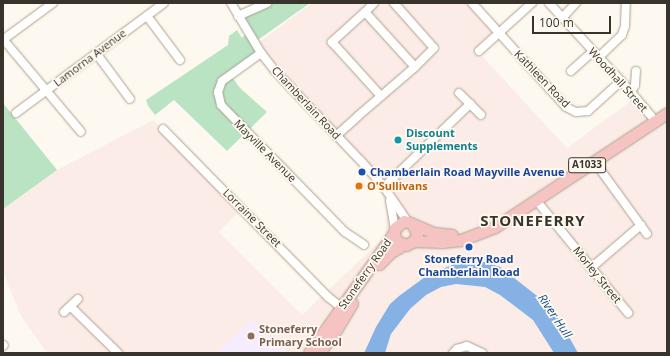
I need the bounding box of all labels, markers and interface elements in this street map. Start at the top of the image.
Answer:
scale bar [534,8,613,34]
text: 100 m [539,14,574,31]
street label: Lamorna Avenue [51,27,129,89]
street label: Woodhall Street [586,45,650,115]
street label: Kathleen Road [511,48,573,110]
street label: Chamberlain Road [269,64,343,142]
street label: Mayville Avenue [231,117,299,185]
place label: Discount Supplements [406,127,478,153]
marker: Discount Supplements [393,135,403,145]
road number: A1033 [568,157,606,173]
place label: Chamberlain Road Mayville Avenue [370,165,564,179]
marker: Chamberlain Road Mayville Avenue [357,167,367,177]
place label: O'Sullivans [367,179,428,193]
marker: O'Sullivans [354,181,364,191]
street label: Lorraine Street [220,186,284,250]
district label: STONEFERRY [480,212,586,230]
street label: Stoneferry Road [336,236,394,312]
marker: Stoneferry Road Chamberlain Road [464,242,474,252]
street label: Morley Street [570,244,624,306]
place label: Stoneferry Road Chamberlain Road [418,253,520,279]
water label: River Hull [535,291,575,341]
place label: Stoneferry Primary School [259,323,342,349]
marker: Stoneferry Primary School [246,331,256,341]

